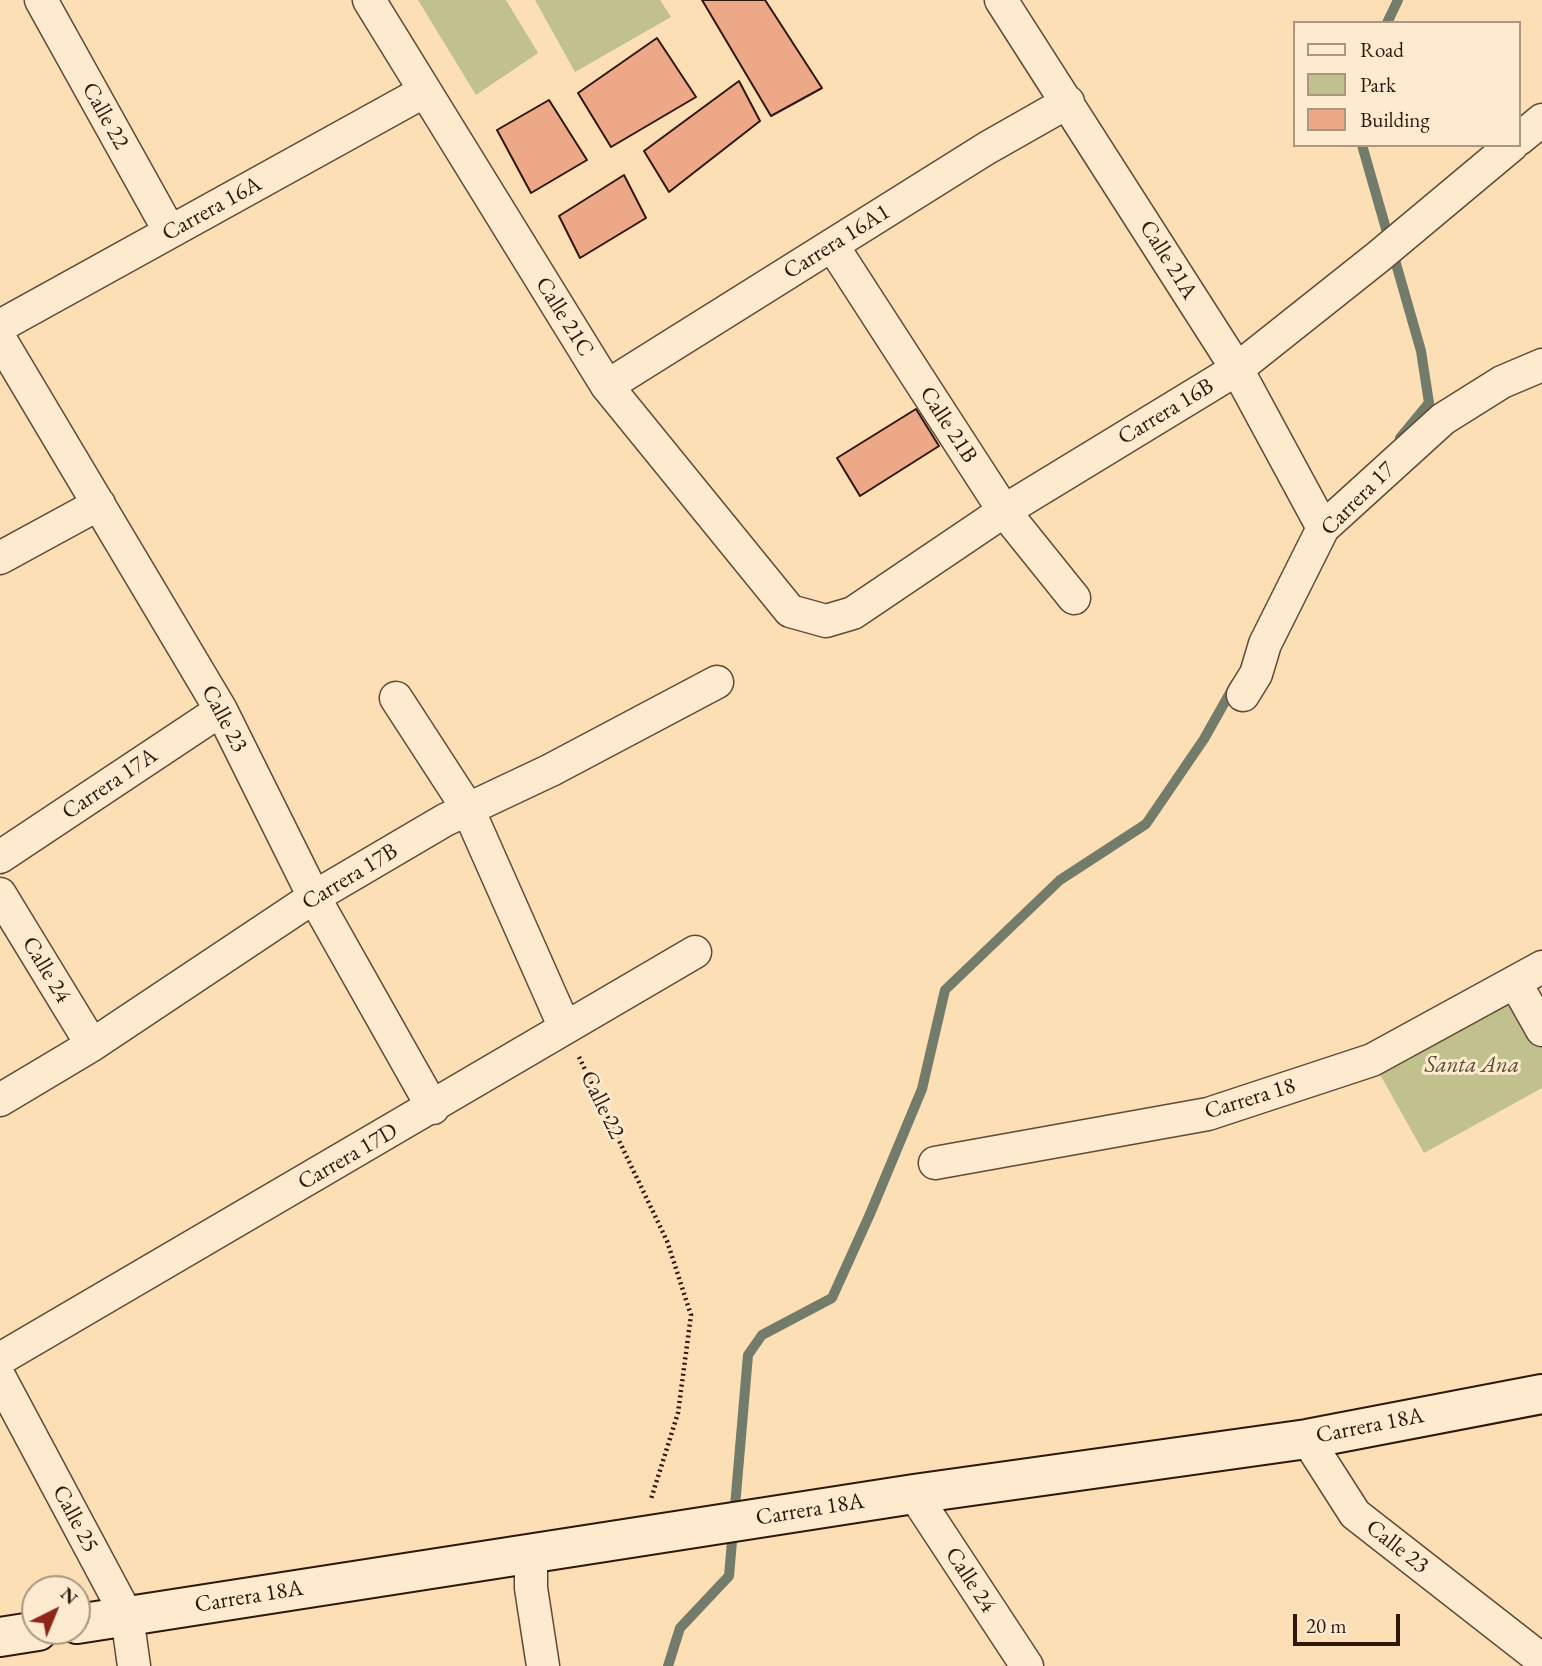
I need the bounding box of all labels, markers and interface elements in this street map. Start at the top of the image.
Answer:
legend [1294,21,1521,147]
text: Road [1360,36,1404,63]
text: Park [1360,71,1396,98]
street label: Calle 22 [75,78,135,154]
text: Building [1360,106,1430,133]
street label: Carrera 16A [158,170,266,248]
street label: Carrera 16A1 [779,198,895,286]
street label: Calle 21A [1133,215,1203,305]
street label: Calle 21C [529,272,599,362]
street label: Carrera 16B [1113,373,1219,451]
street label: Calle 21B [913,382,983,468]
street label: Carrera 17 [1315,456,1401,542]
street label: Calle 23 [195,681,253,757]
street label: Carrera 17A [57,742,163,826]
street label: Carrera 17B [297,838,403,916]
street label: Calle 24 [16,932,76,1008]
park label: Santa Ana [1425,1052,1519,1080]
street label: Calle 22 [574,1067,630,1143]
street label: Carrera 18 [1201,1072,1299,1126]
street label: Carrera 17D [293,1117,403,1197]
street label: Carrera 18A [1314,1402,1426,1450]
street label: Calle 25 [46,1481,104,1557]
street label: Carrera 18A [754,1488,866,1532]
street label: Calle 23 [1360,1514,1434,1580]
street label: Calle 24 [939,1542,1001,1618]
north arrow [21,1575,91,1645]
street label: Carrera 18A [193,1575,305,1619]
text: N [55,1581,83,1610]
scale bar [1297,1600,1404,1644]
text: 20 m [1306,1612,1347,1639]

